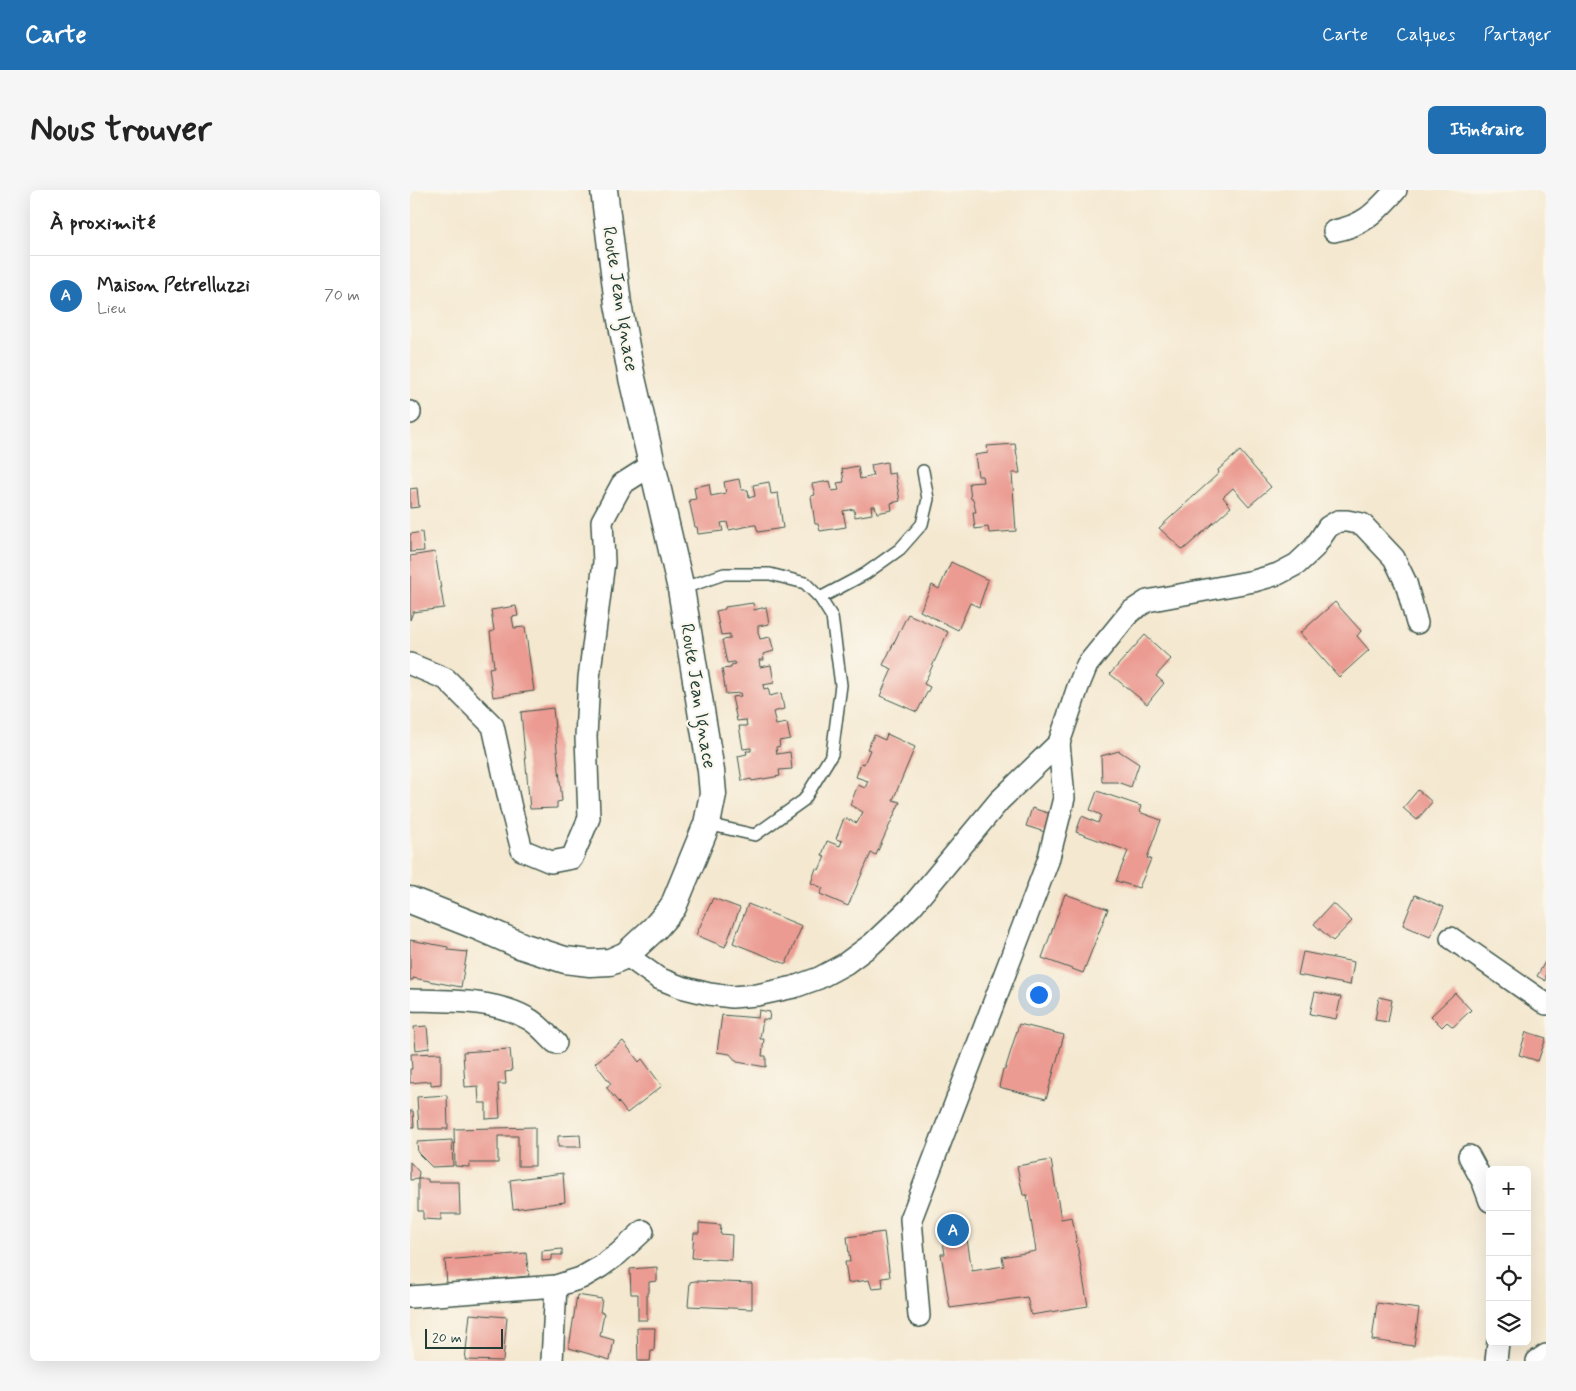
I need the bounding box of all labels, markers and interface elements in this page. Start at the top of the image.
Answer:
text: Carte [25,20,87,51]
text: Carte [1322,23,1368,47]
text: Calques [1396,23,1455,47]
text: Partager [1483,23,1551,47]
button: Itinéraire [1428,106,1546,154]
text: Nous trouver [30,107,212,153]
text: À proximité [50,209,156,237]
street label: Route Jean Ignace [593,225,644,374]
text: Maison Petrelluzzi [97,273,250,298]
text: A [61,285,71,306]
text: 70 m [324,285,360,306]
text: Lieu [97,298,127,319]
street label: Route Jean Ignace [671,622,722,771]
your location [1026,982,1052,1008]
map controls [1486,1166,1531,1346]
button: + [1486,1166,1531,1211]
pin: A [937,1211,969,1249]
button: − [1486,1211,1531,1256]
button: locate [1486,1256,1531,1301]
button: layers [1486,1301,1531,1346]
scale bar [425,1326,502,1349]
text: 20 m [432,1329,462,1347]

